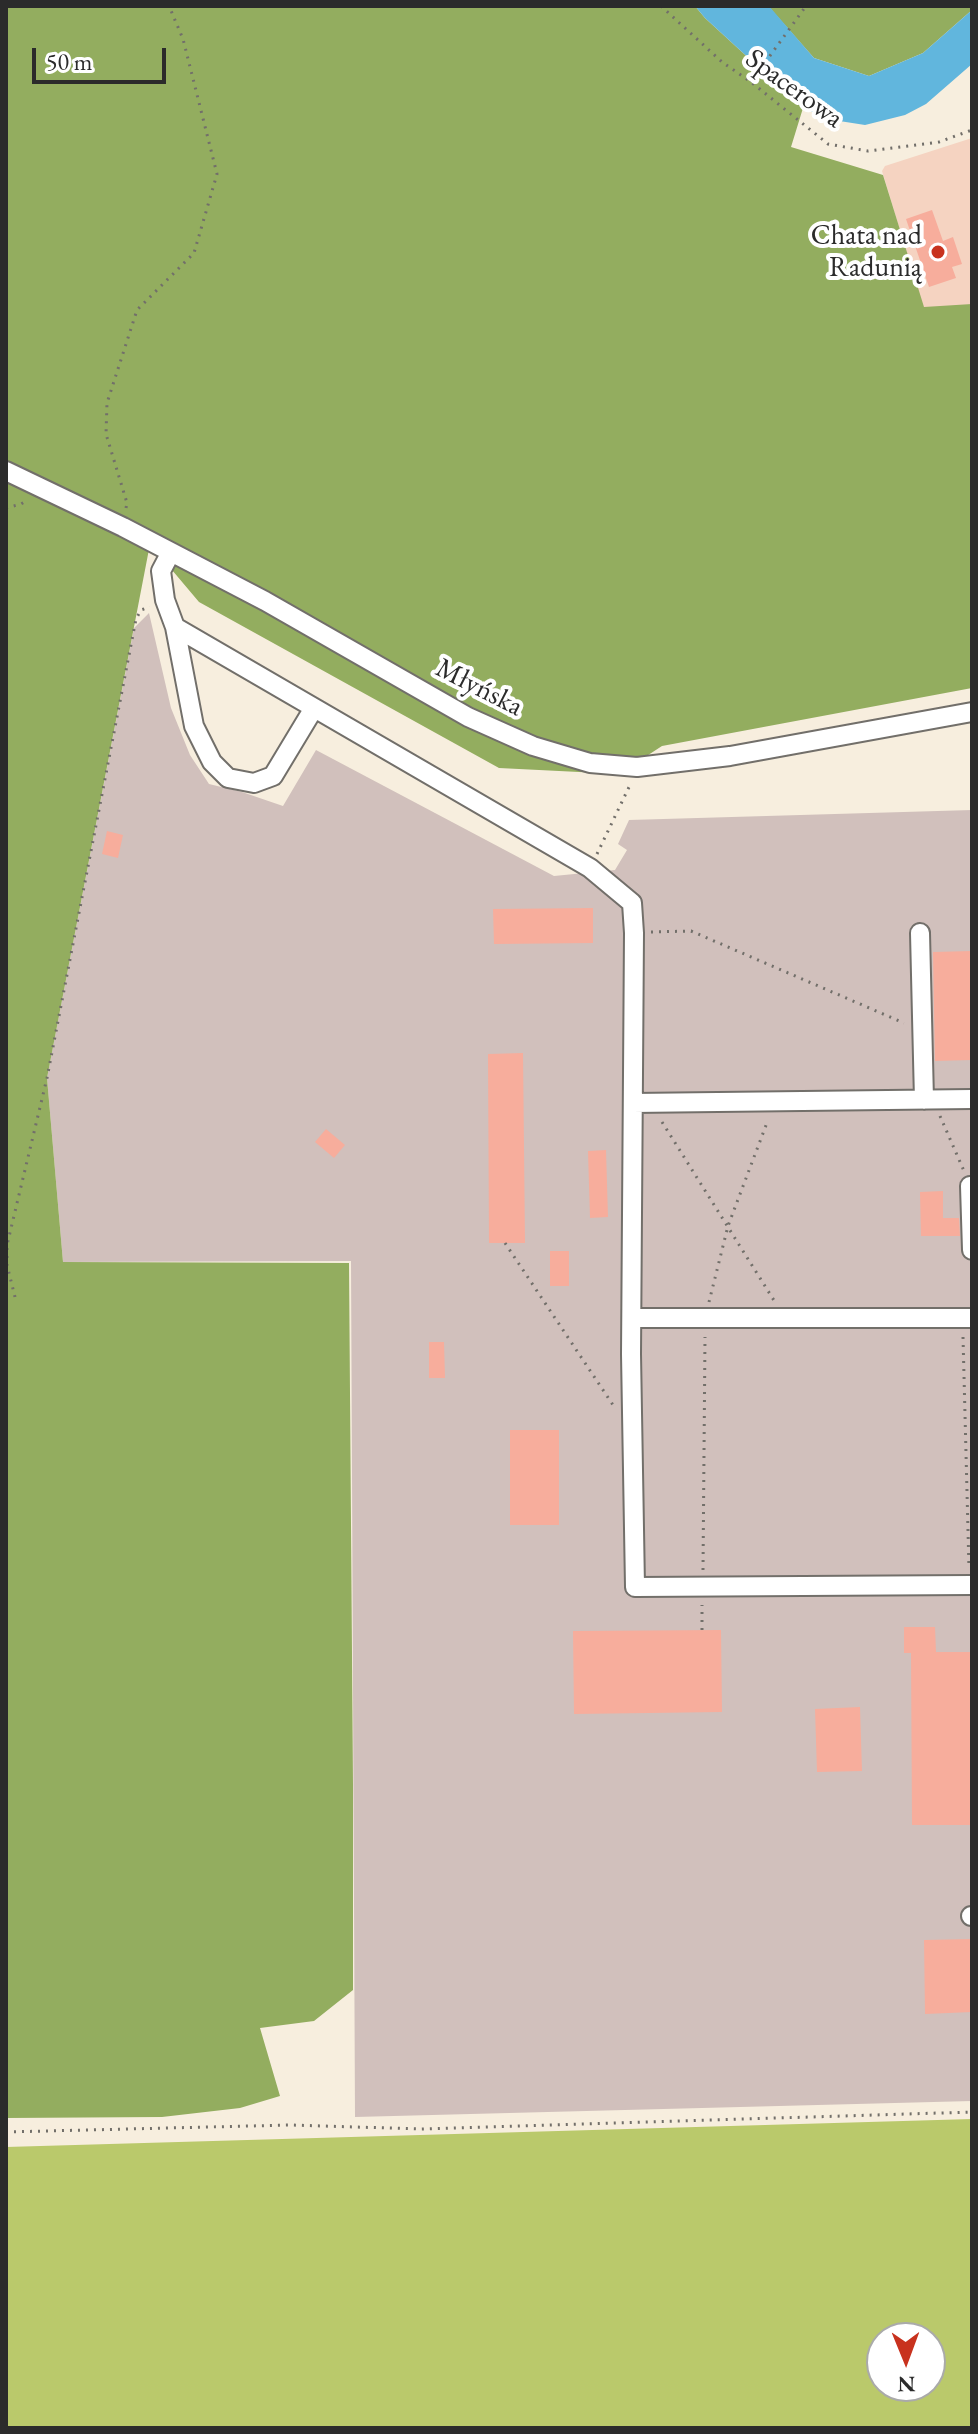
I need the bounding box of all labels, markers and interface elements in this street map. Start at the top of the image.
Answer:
scale bar [36,32,170,82]
street label: Spacerowa [739,42,849,136]
text: 50 m [46,46,93,77]
place label: Chata nad Radunią [811,219,922,285]
marker: Chata nad Radunią [929,243,947,261]
street label: Młyńska [430,652,528,724]
north arrow [866,2322,946,2402]
text: N [897,2370,916,2399]

